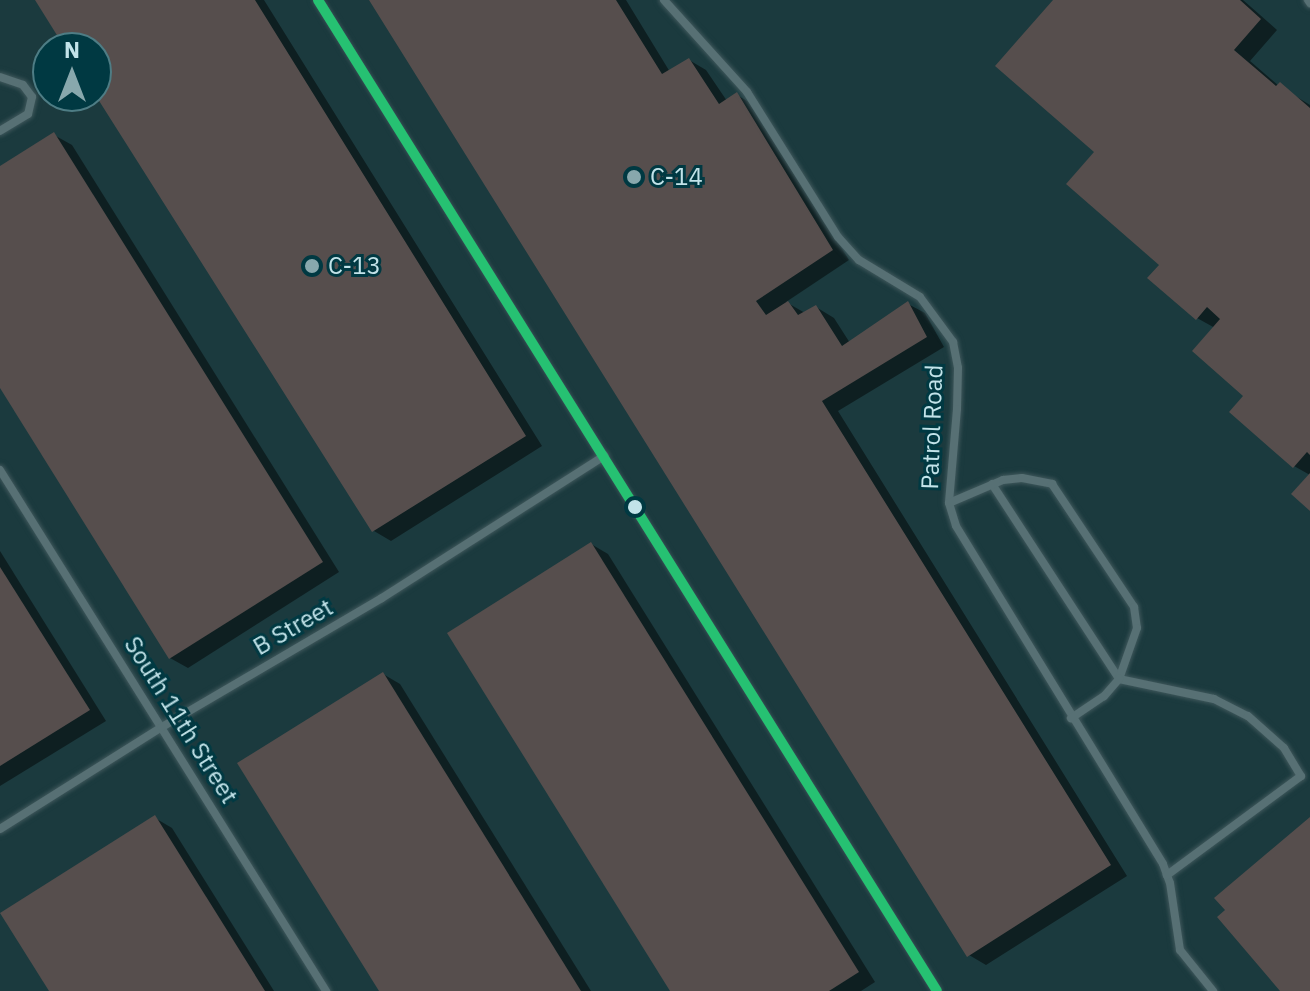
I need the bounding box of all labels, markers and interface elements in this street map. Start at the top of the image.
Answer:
north arrow [32,32,112,112]
text: N [64,35,80,64]
place label: C-14 [650,163,703,191]
marker: C-14 [625,168,643,186]
place label: C-13 [328,252,381,280]
marker: C-13 [303,257,321,275]
street label: Patrol Road [915,364,949,490]
unlabelled marker [627,499,643,515]
street label: B Street [248,593,338,661]
street label: South 11th Street [118,631,244,809]

